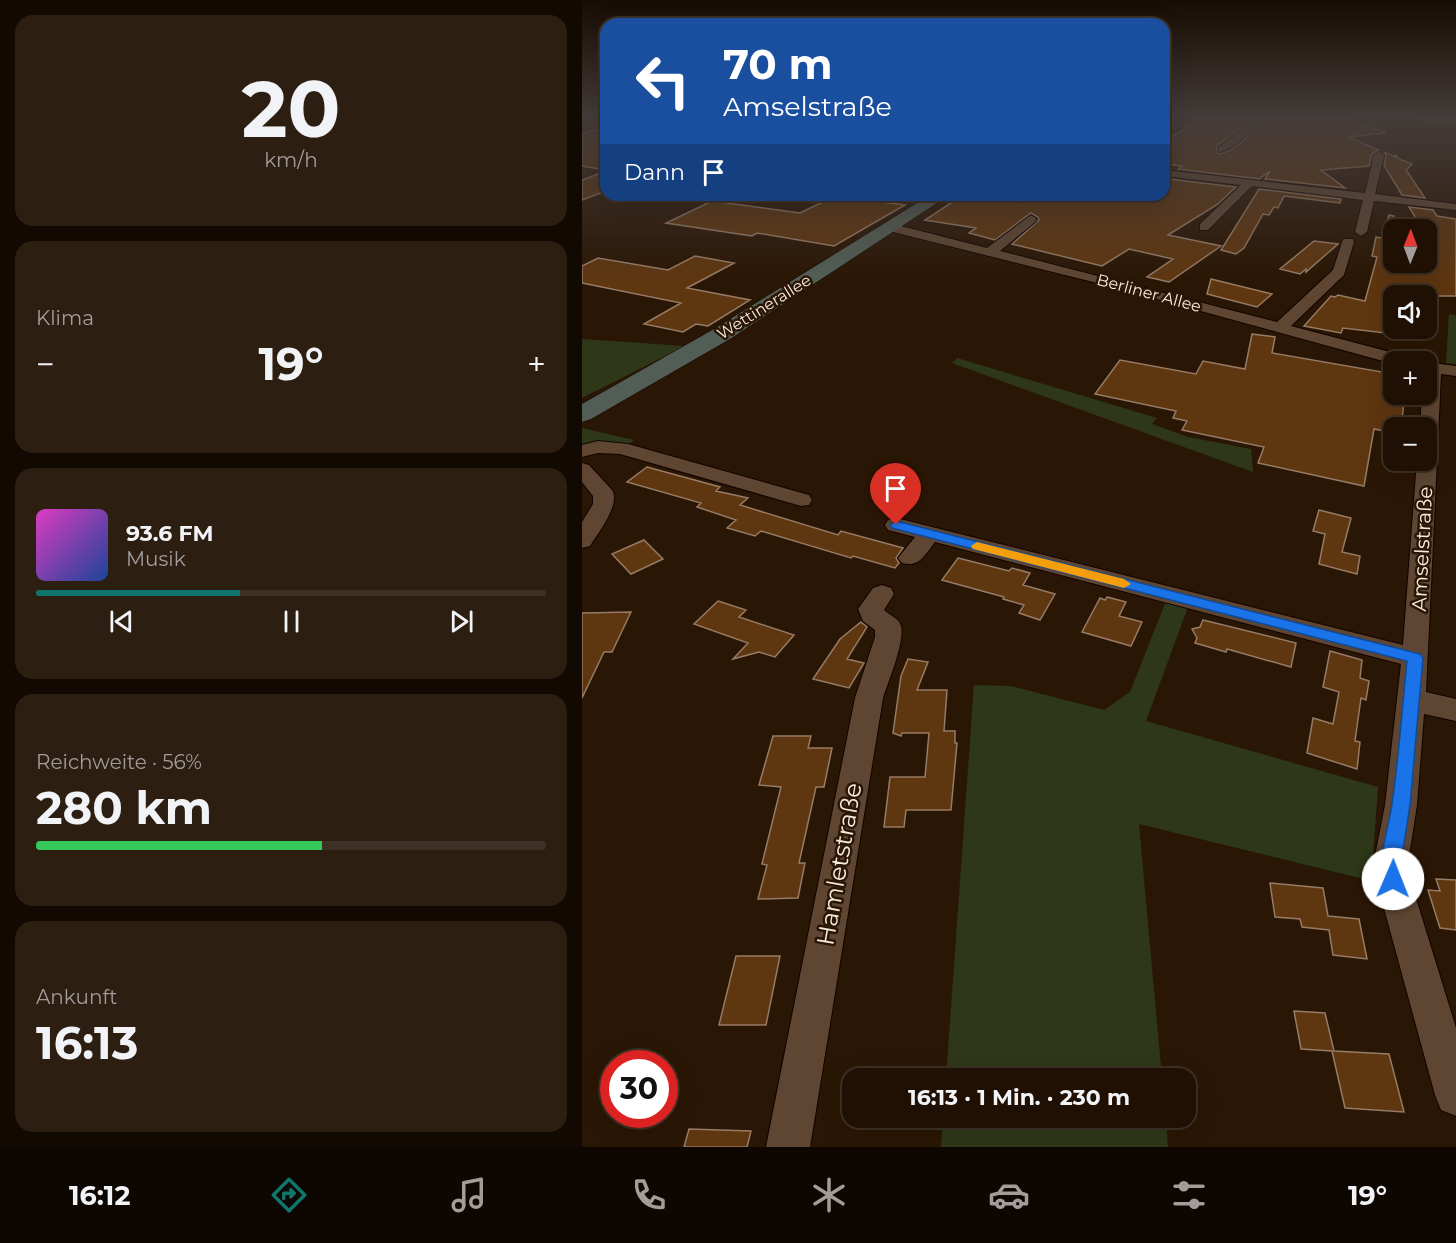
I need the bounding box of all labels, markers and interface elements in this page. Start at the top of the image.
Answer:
text: 70 m [723,38,833,90]
icon: left [624,42,702,120]
text: 20 [242,61,340,157]
text: Amselstraße [723,90,892,123]
text: km/h [264,148,318,172]
icon: arrive [697,156,730,189]
text: Dann [624,159,685,186]
north arrow [1383,219,1437,273]
map controls [1383,219,1437,471]
street label: Berliner Allee [1095,270,1203,316]
street label: Wettinerallee [713,271,815,343]
button: sound [1383,285,1437,339]
text: Klima [36,306,94,330]
text: 19° [258,336,324,391]
text: − [36,344,55,384]
text: + [527,344,546,384]
button: + [1383,351,1437,405]
button: − [1383,417,1437,471]
pin [870,463,921,525]
icon: arrive [879,472,912,505]
street label: Amselstraße [1407,486,1437,612]
text: 93.6 FM [126,520,214,547]
text: Musik [126,547,186,571]
icon: previous [105,605,138,638]
icon: pause [275,605,308,638]
icon: next [445,605,478,638]
text: Reichweite · 56% [36,750,202,774]
text: 280 km [36,780,212,835]
street label: Hamletstraße [810,780,868,948]
position arrow [1361,847,1425,911]
text: Ankunft [36,985,117,1009]
text: 16:13 [36,1015,138,1070]
speed limit sign: 30 [600,1050,678,1128]
text: 16:13 · 1 Min. · 230 m [908,1084,1130,1111]
icon: directions [268,1174,310,1216]
icon: music [448,1174,490,1216]
icon: phone [628,1174,670,1216]
icon: climate [808,1174,850,1216]
icon: car [988,1174,1030,1216]
icon: filters [1168,1174,1210,1216]
text: 16:12 [69,1179,130,1212]
text: 19° [1348,1179,1387,1212]

